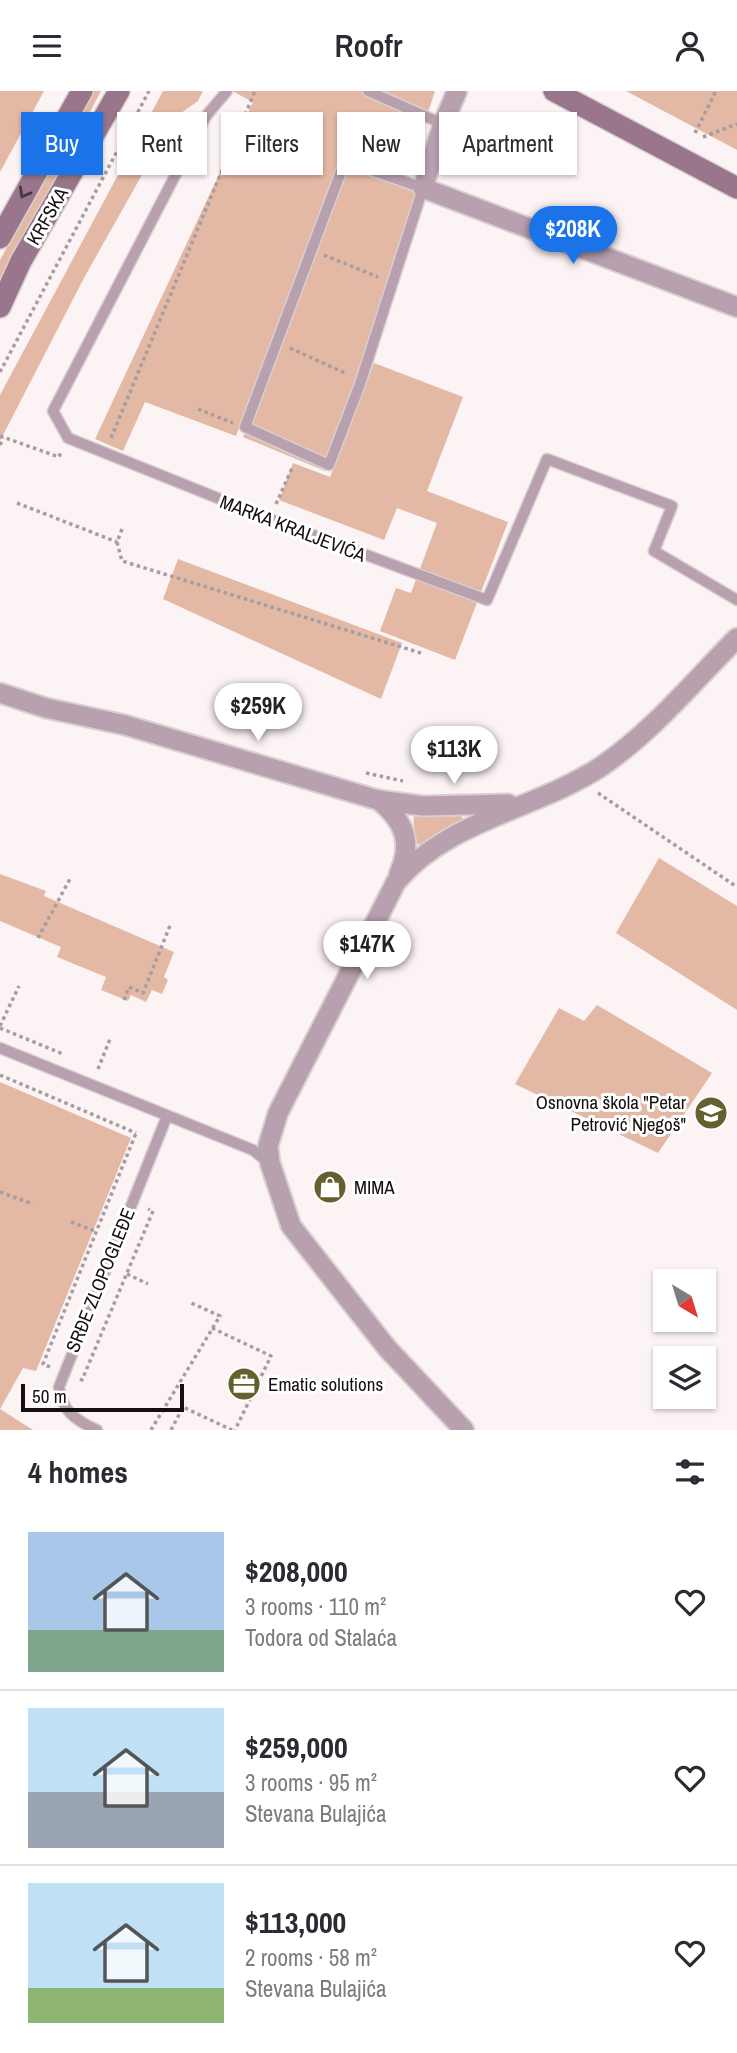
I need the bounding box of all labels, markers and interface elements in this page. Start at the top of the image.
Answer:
text: Roofr [334,24,403,67]
icon: menu [28,27,66,65]
icon: person [671,27,709,65]
chip: Buy [21,112,103,175]
chip: Rent [117,112,207,175]
chip: Filters [221,112,323,175]
chip: New [337,112,425,175]
chip: Apartment [439,112,577,175]
street label: KRFSKA [20,182,74,249]
one-way arrow [19,186,32,198]
pin: $208K [524,207,622,266]
text: $208K [545,213,601,244]
street label: MARKA KRALJEVIĆA [216,488,370,568]
pin: $259K [209,683,307,743]
text: $259K [230,690,286,721]
pin: $113K [405,727,503,786]
text: $113K [427,733,481,764]
pin: $147K [318,921,416,981]
text: $147K [339,928,395,959]
place label: Osnovna škola "Petar Petrović Njegoš" [536,1089,687,1137]
school or university icon: Osnovna škola "Petar Petrović Njegoš" [692,1094,730,1132]
shop icon: MIMA [311,1168,349,1206]
place label: MIMA [354,1174,395,1200]
street label: SRĐE ZLOPOGLEĐE [59,1204,141,1356]
north arrow [653,1269,716,1332]
map controls [653,1269,716,1409]
button: layers [653,1346,716,1409]
office icon: Ematic solutions [225,1365,263,1403]
place label: Ematic solutions [268,1371,383,1397]
scale bar [21,1381,184,1413]
text: 50 m [32,1383,67,1409]
text: 4 homes [28,1452,128,1492]
icon: filters [671,1453,709,1491]
text: $208,000 [245,1551,348,1591]
icon: home [84,1560,168,1644]
icon: heart [671,1583,709,1621]
text: 3 rooms · 110 m² [245,1591,386,1622]
text: Todora od Stalaća [245,1622,397,1653]
text: $259,000 [245,1727,348,1767]
icon: home [84,1736,168,1820]
icon: heart [671,1759,709,1797]
text: 3 rooms · 95 m² [245,1767,377,1798]
text: Stevana Bulajića [245,1798,387,1829]
text: $113,000 [245,1902,346,1942]
icon: home [84,1911,168,1995]
icon: heart [671,1934,709,1972]
text: 2 rooms · 58 m² [245,1942,377,1973]
text: Stevana Bulajića [245,1973,387,2004]

